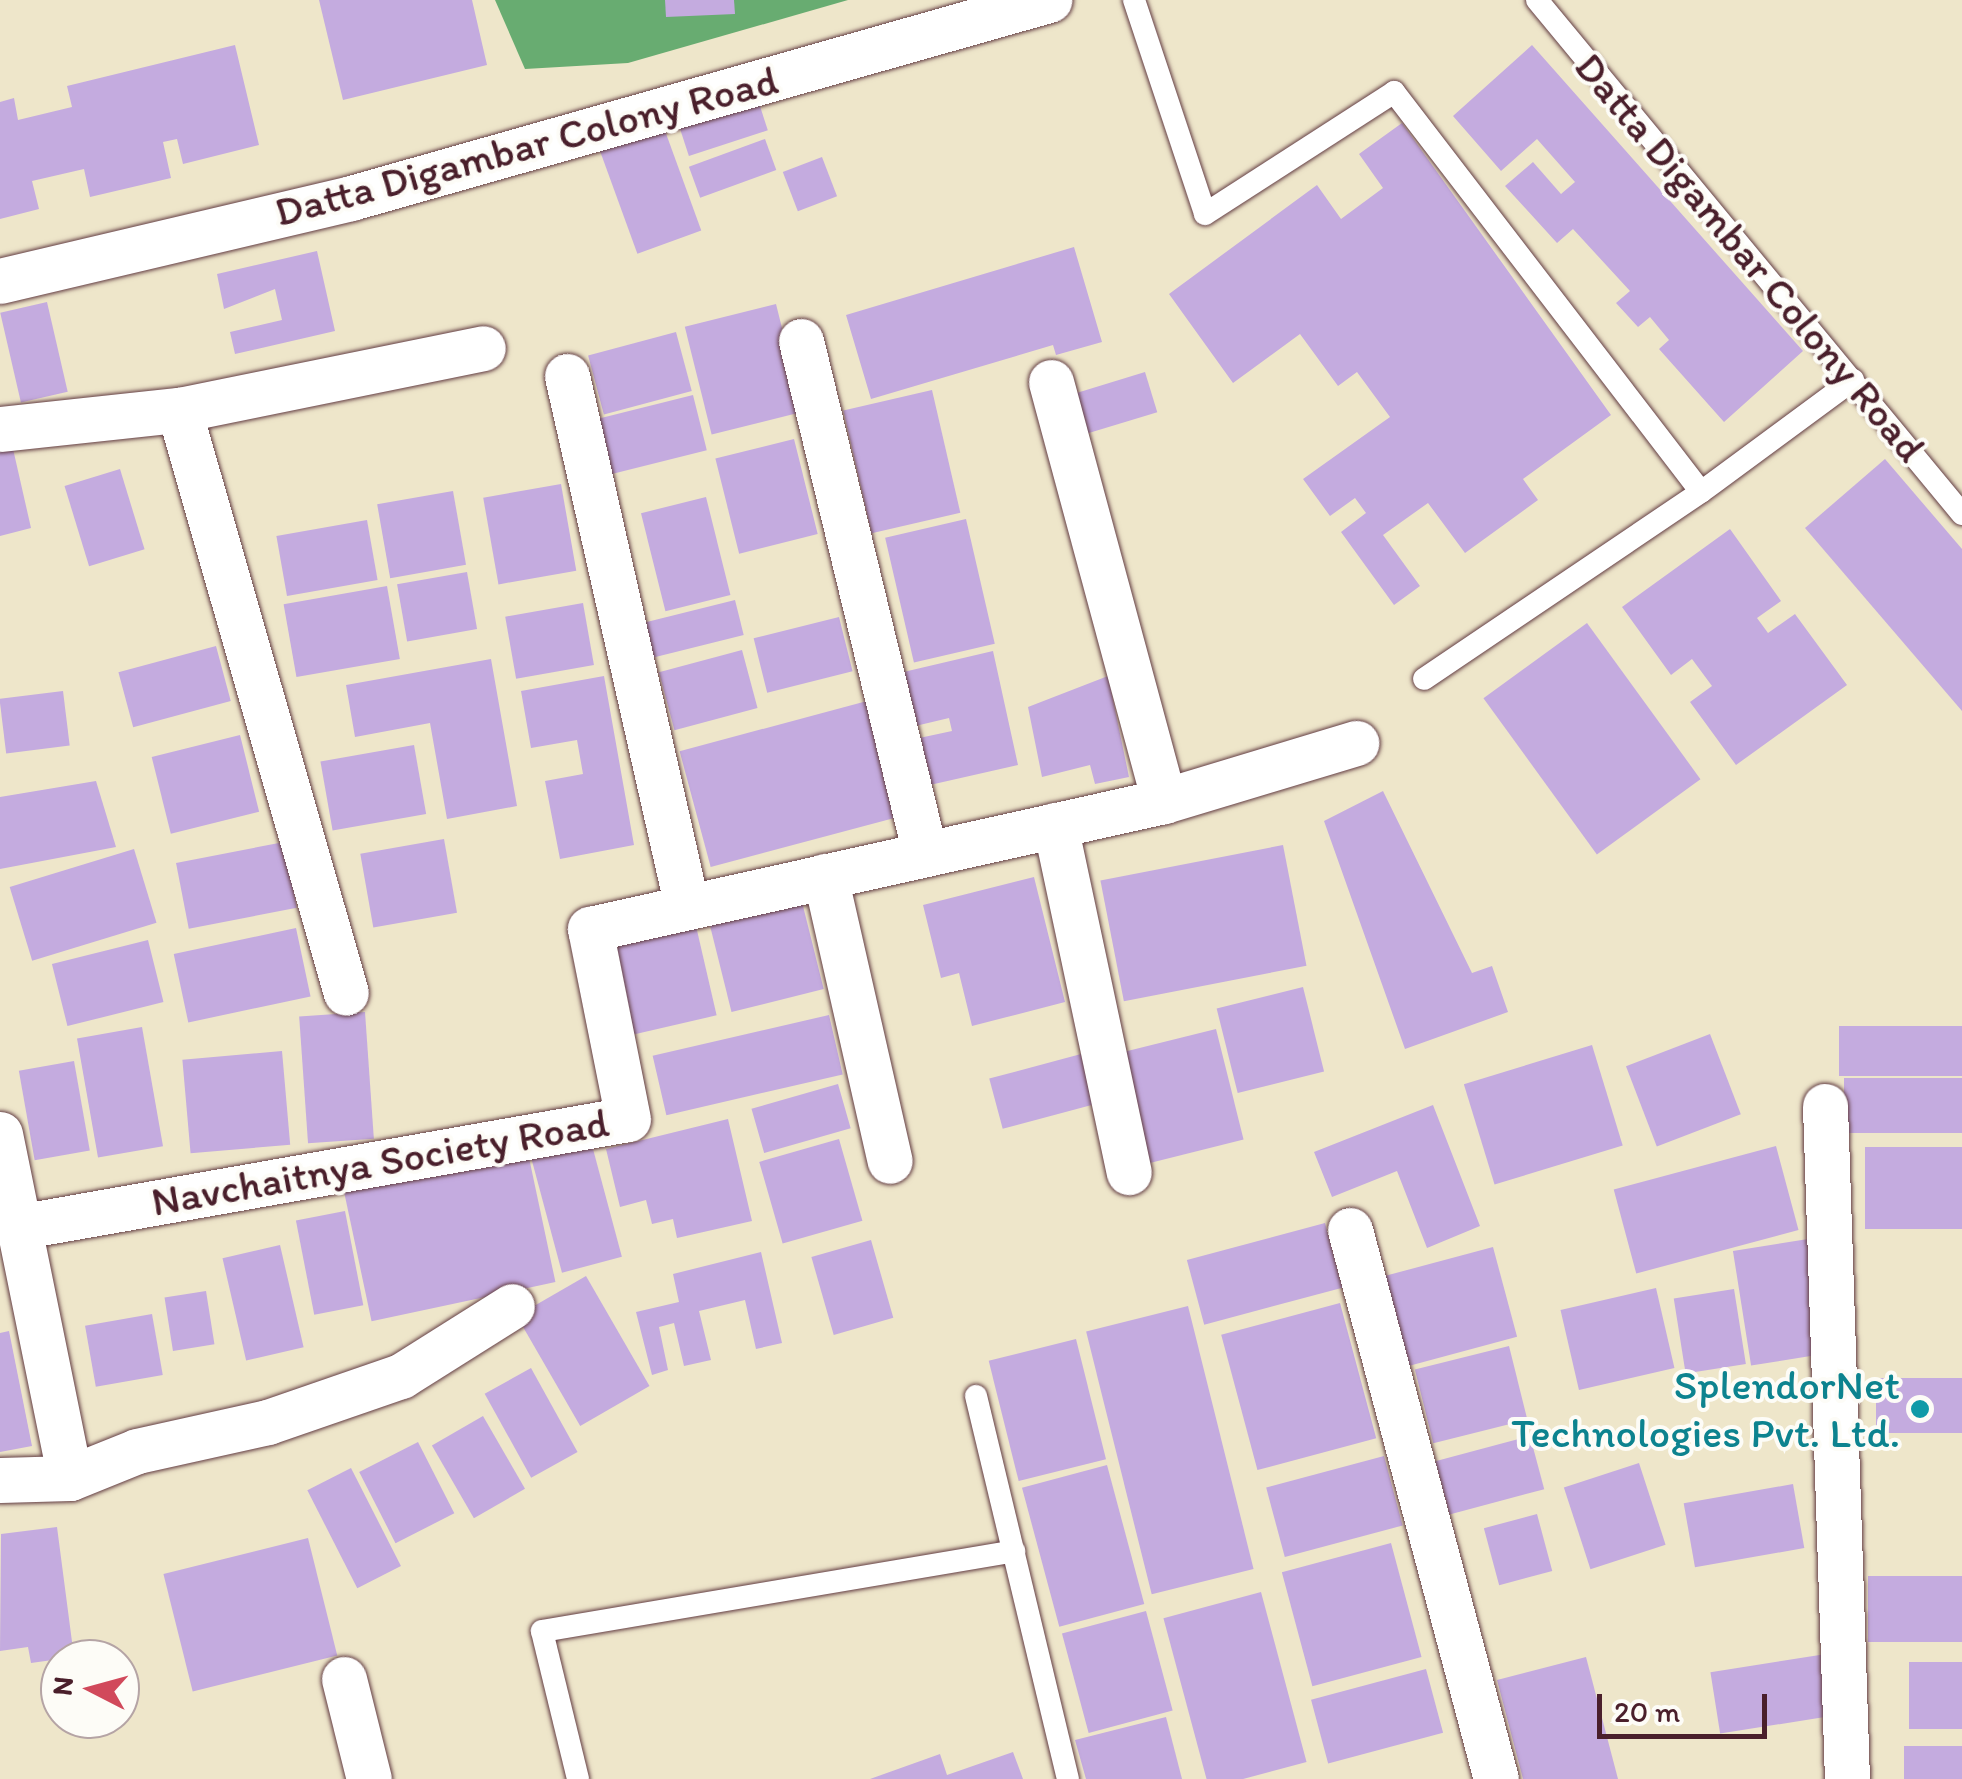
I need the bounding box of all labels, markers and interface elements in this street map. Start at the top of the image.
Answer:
street label: Datta Digambar Colony Road [1564,42,1936,472]
street label: Datta Digambar Colony Road [269,55,783,237]
street label: Navchaitnya Society Road [148,1097,612,1227]
place label: SplendorNet Technologies Pvt. Ltd. [1512,1360,1900,1458]
marker: SplendorNet Technologies Pvt. Ltd. [1909,1398,1931,1420]
north arrow [40,1639,140,1739]
scale bar [1602,1674,1772,1736]
text: N [44,1675,80,1697]
text: 20 m [1614,1693,1680,1730]

